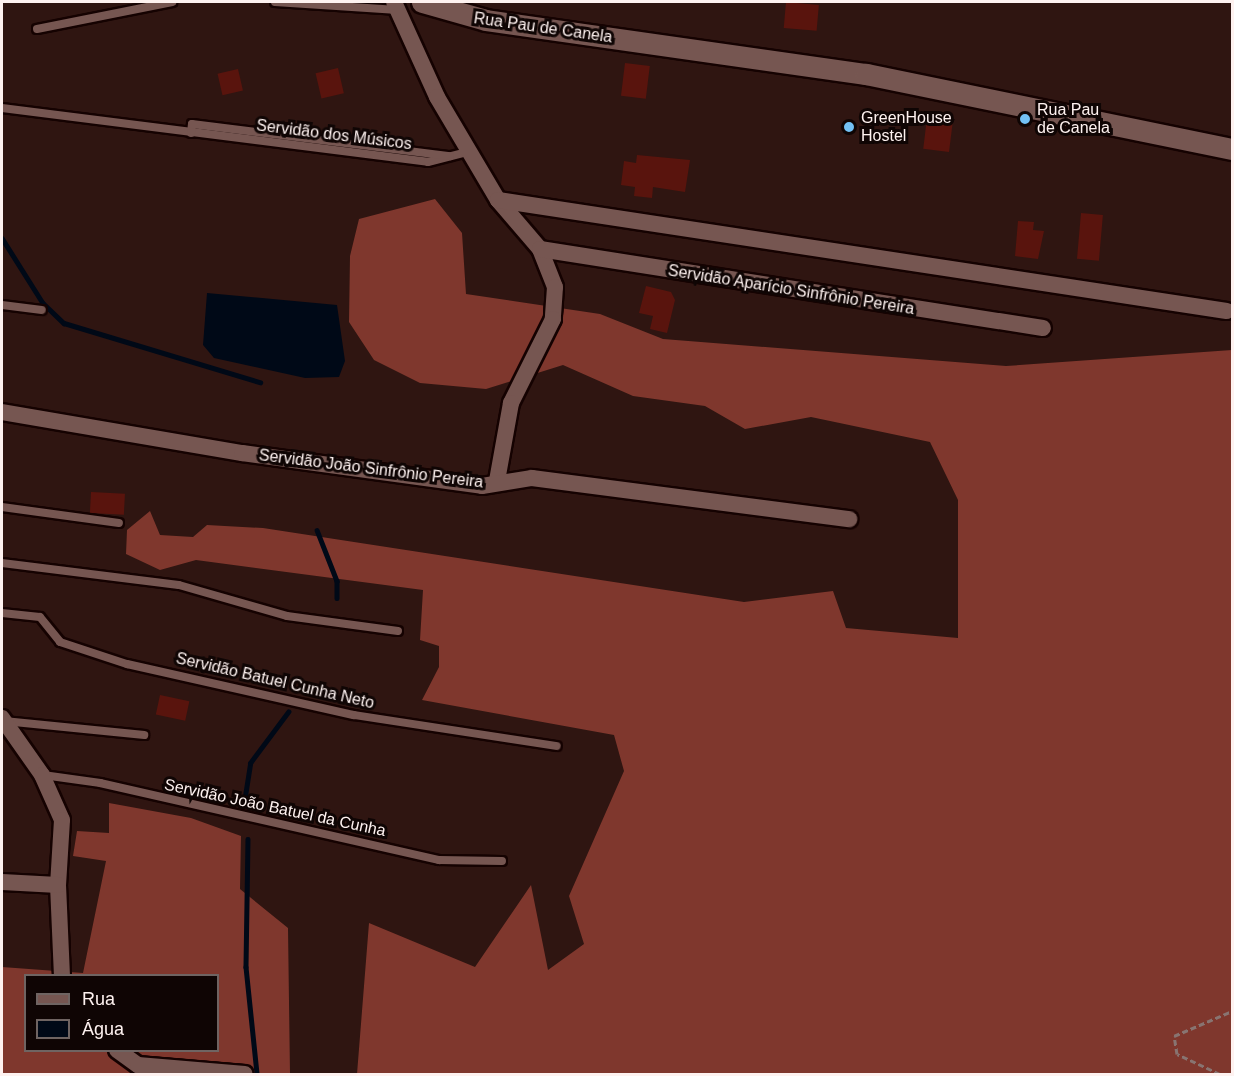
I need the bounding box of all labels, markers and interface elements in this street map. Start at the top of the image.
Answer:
street label: Rua Pau de Canela [473,9,613,47]
place label: Rua Pau de Canela [1037,100,1110,138]
place label: GreenHouse Hostel [861,108,952,146]
marker: Rua Pau de Canela [1018,112,1032,126]
street label: Servidão dos Músicos [255,116,413,154]
marker: GreenHouse Hostel [842,120,856,134]
street label: Servidão Aparício Sinfrônio Pereira [666,261,916,319]
street label: Servidão João Sinfrônio Pereira [258,446,484,492]
street label: Servidão Batuel Cunha Neto [174,649,376,713]
street label: Servidão João Batuel da Cunha [163,775,387,841]
legend [24,974,219,1052]
text: Rua [82,989,115,1009]
text: Água [82,1019,124,1039]

